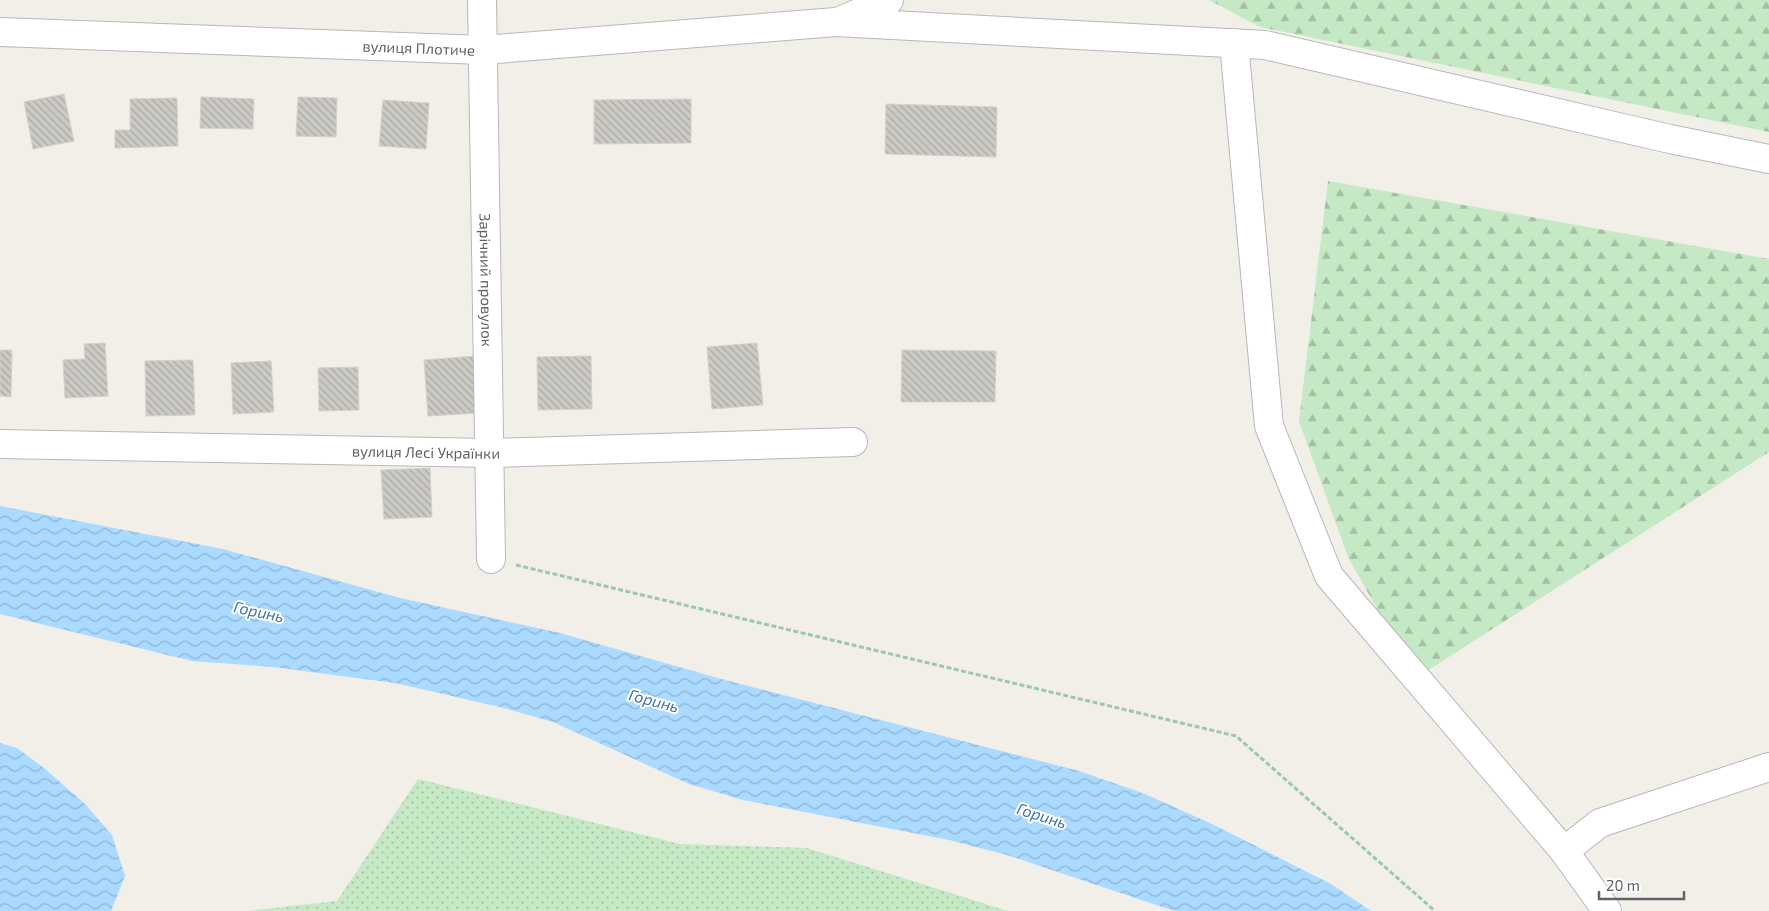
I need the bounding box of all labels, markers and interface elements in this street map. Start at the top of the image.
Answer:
street label: вулиця Плотиче [362,37,475,59]
street label: Зарічний провулок [476,213,497,347]
street label: вулиця Лесі Українки [352,441,500,462]
water label: Горинь [232,596,286,626]
water label: Горинь [627,684,681,716]
water label: Горинь [1015,798,1069,832]
scale bar [1599,868,1684,900]
text: 20 m [1606,876,1640,894]

